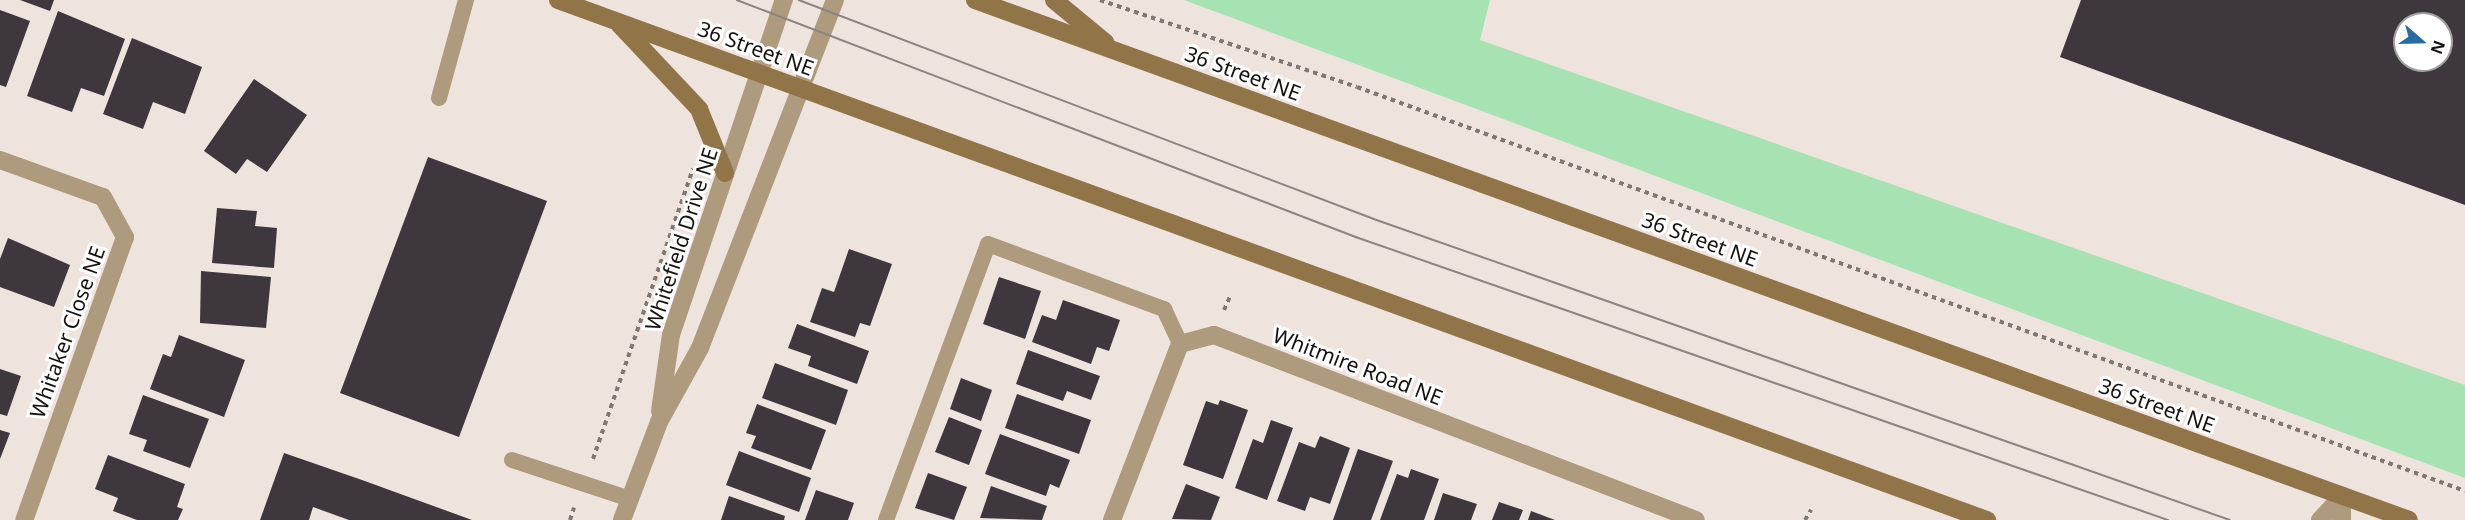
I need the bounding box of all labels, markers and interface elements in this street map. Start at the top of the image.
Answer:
north arrow [2393,12,2453,72]
street label: 36 Street NE [695,15,817,81]
text: N [2425,38,2451,57]
street label: 36 Street NE [1182,40,1304,106]
street label: Whitefield Drive NE [640,144,722,334]
street label: 36 Street NE [1639,206,1761,272]
street label: Whitaker Close NE [24,243,110,421]
street label: Whitmire Road NE [1270,322,1446,410]
street label: 36 Street NE [2096,372,2218,438]

